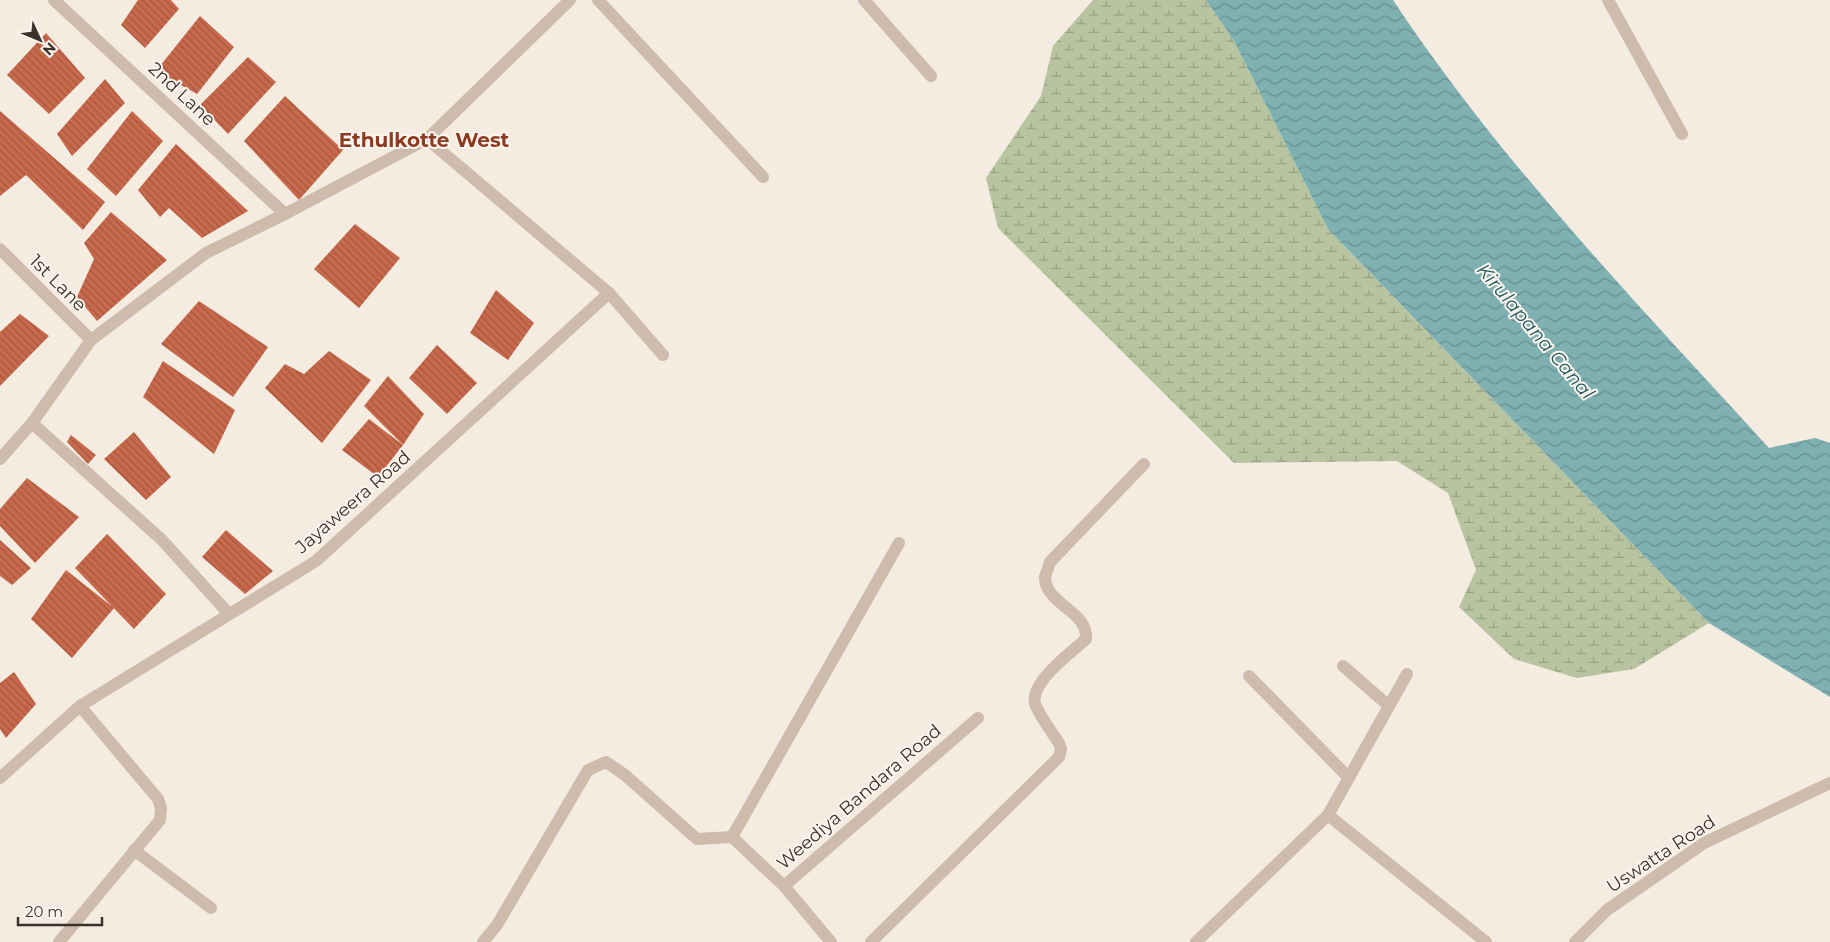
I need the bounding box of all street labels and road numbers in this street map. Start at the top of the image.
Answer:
street label: 2nd Lane [144,57,220,131]
street label: 1st Lane [25,250,91,316]
street label: Jayaweera Road [290,446,415,559]
street label: Weediya Bandara Road [772,720,946,874]
street label: Uswatta Road [1602,811,1720,897]

